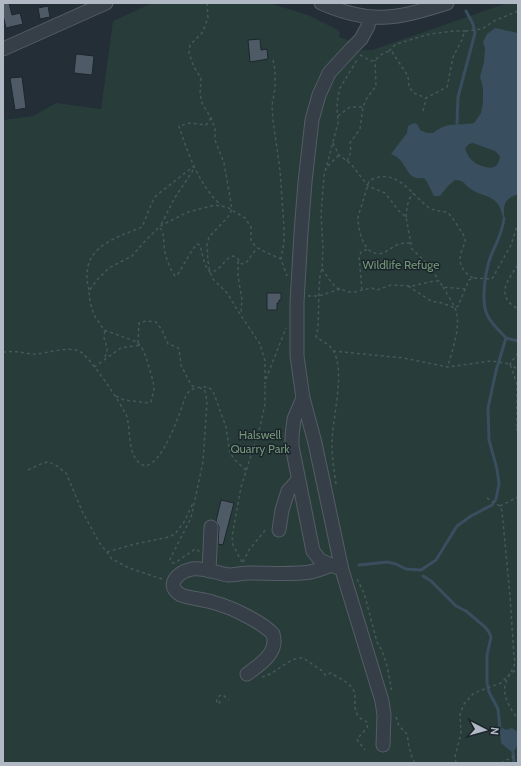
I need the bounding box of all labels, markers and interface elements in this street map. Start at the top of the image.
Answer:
park label: Wildlife Refuge [363,257,439,272]
park label: Halswell Quarry Park [230,427,290,456]
north arrow [465,710,505,750]
text: N [488,726,502,736]

